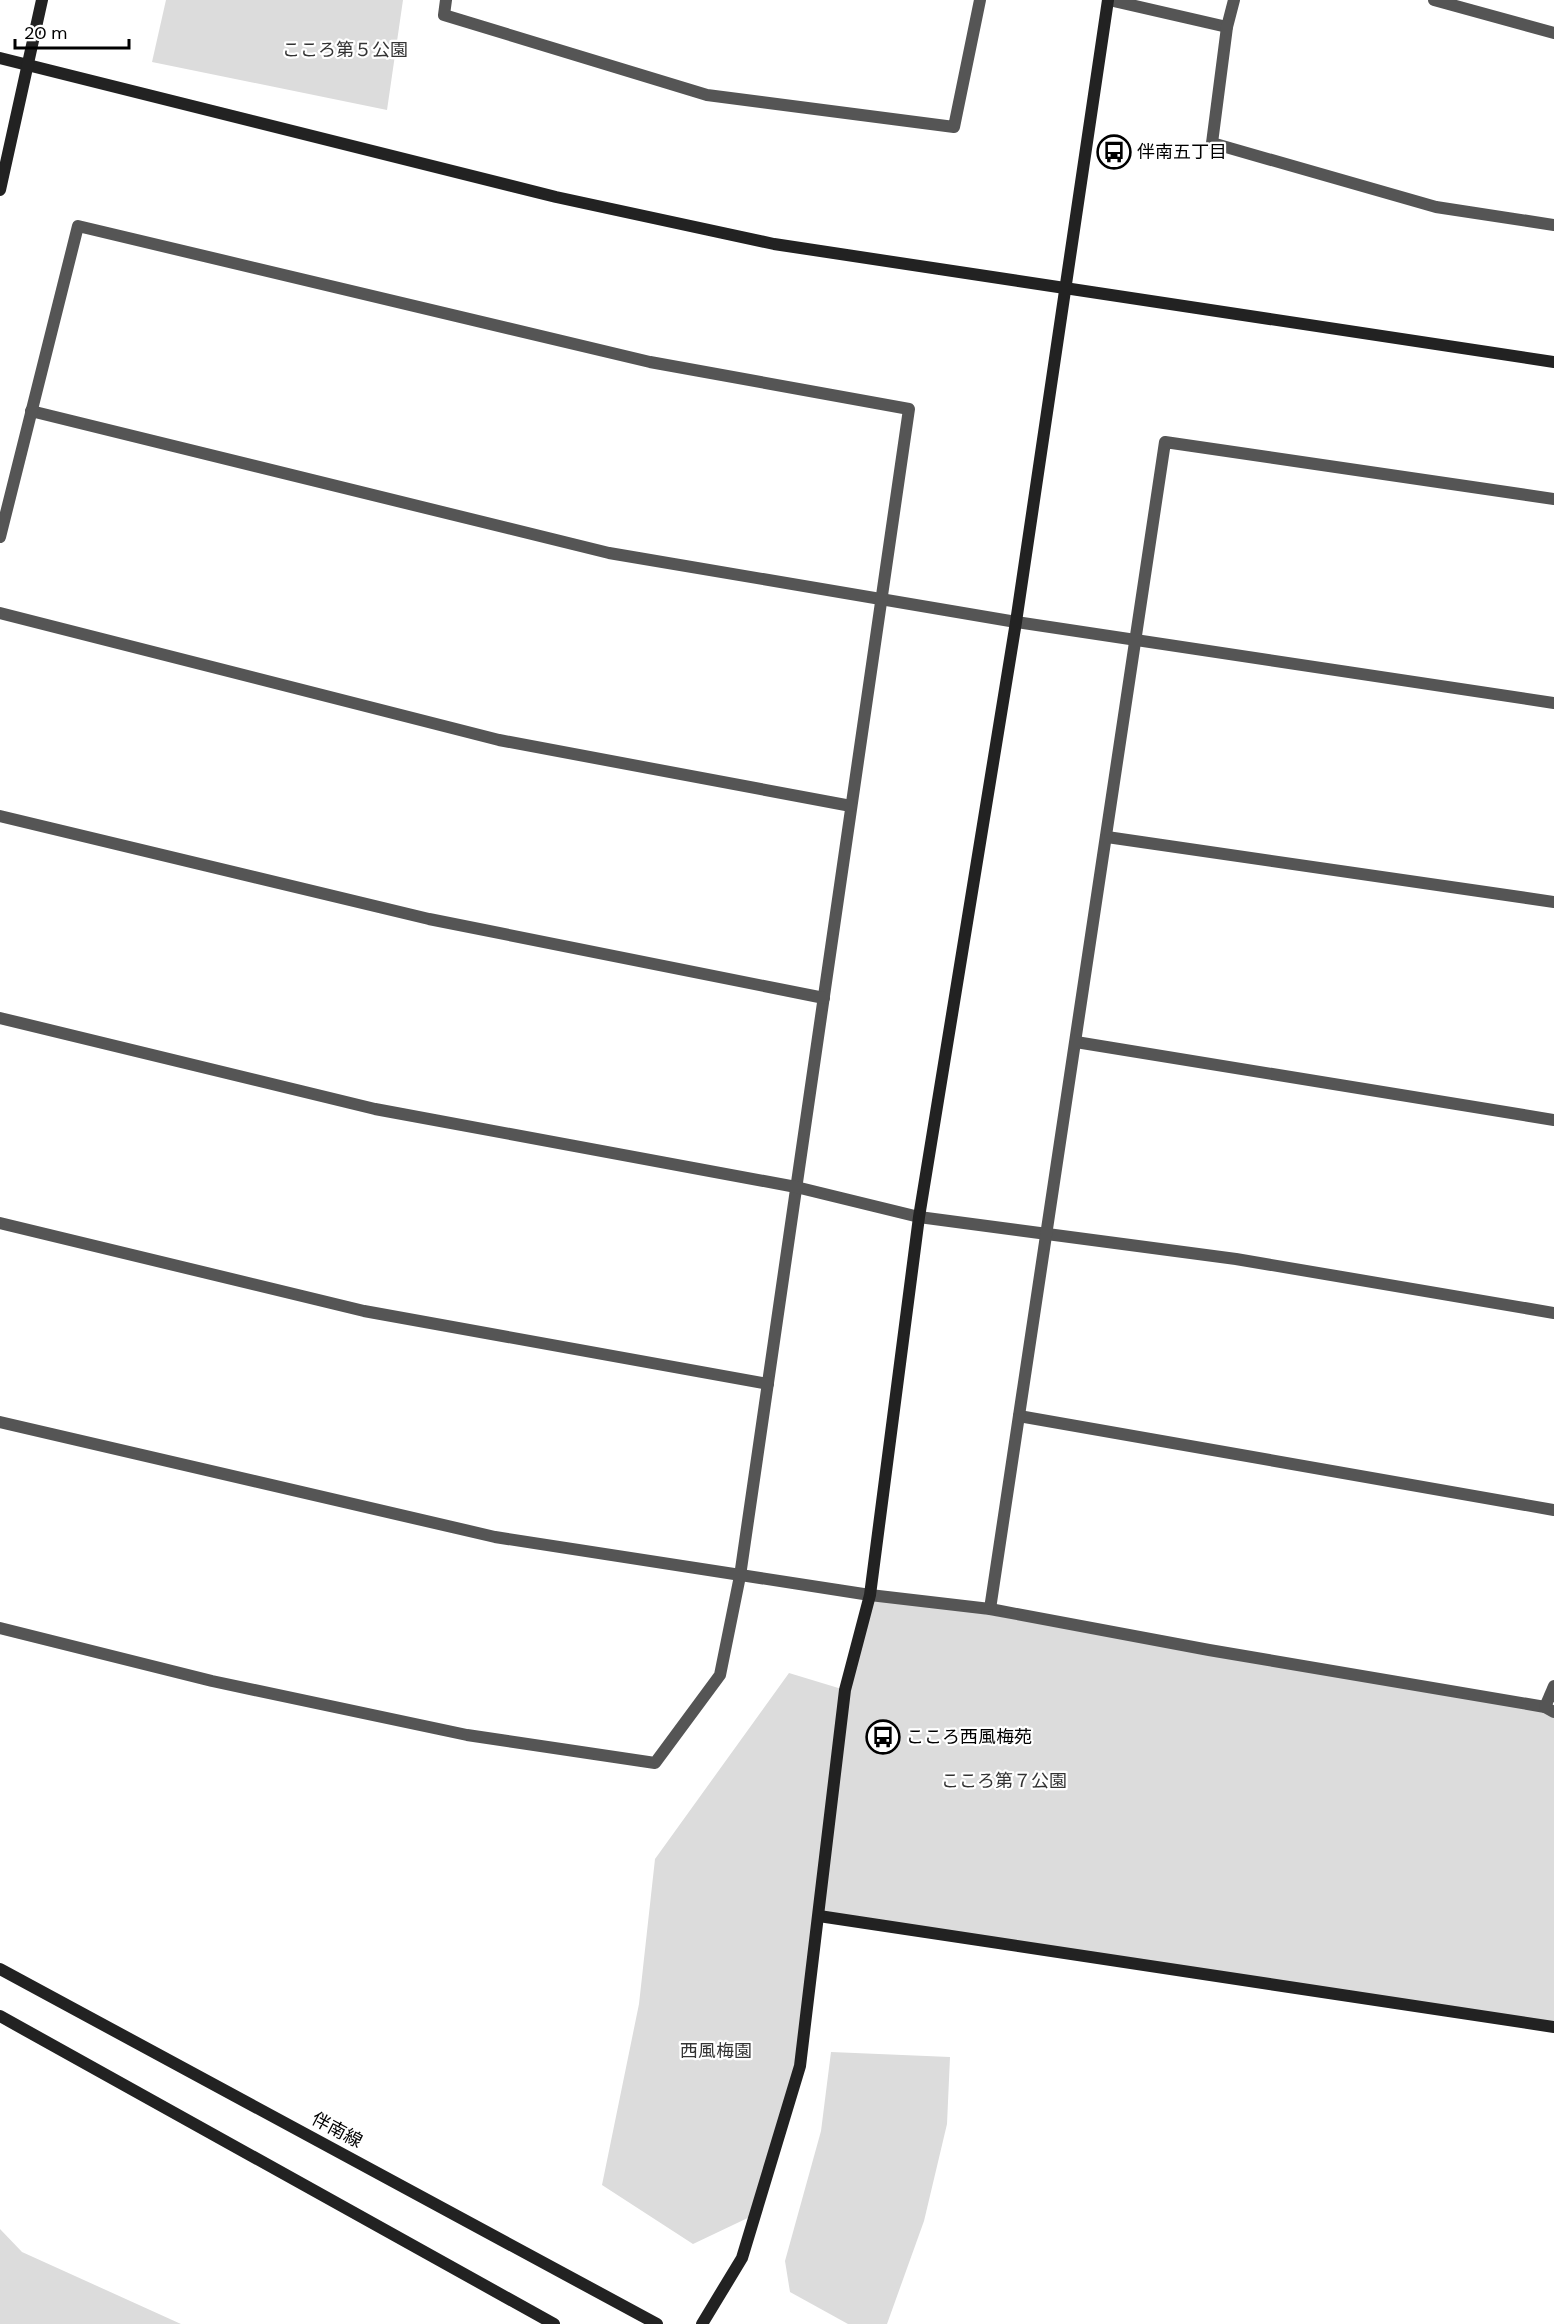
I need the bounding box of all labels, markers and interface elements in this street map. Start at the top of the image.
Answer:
scale bar [15,12,129,50]
text: 20 m [24,21,67,45]
park label: こころ第５公園 [282,38,408,62]
bus stop icon: 伴南五丁目 [1096,134,1132,170]
place label: 伴南五丁目 [1137,140,1227,164]
bus stop icon: こころ西風梅苑 [865,1719,901,1755]
place label: こころ西風梅苑 [906,1725,1032,1749]
park label: こころ第７公園 [941,1769,1067,1793]
park label: 西風梅園 [680,2039,752,2063]
street label: 伴南線 [308,2107,366,2153]

